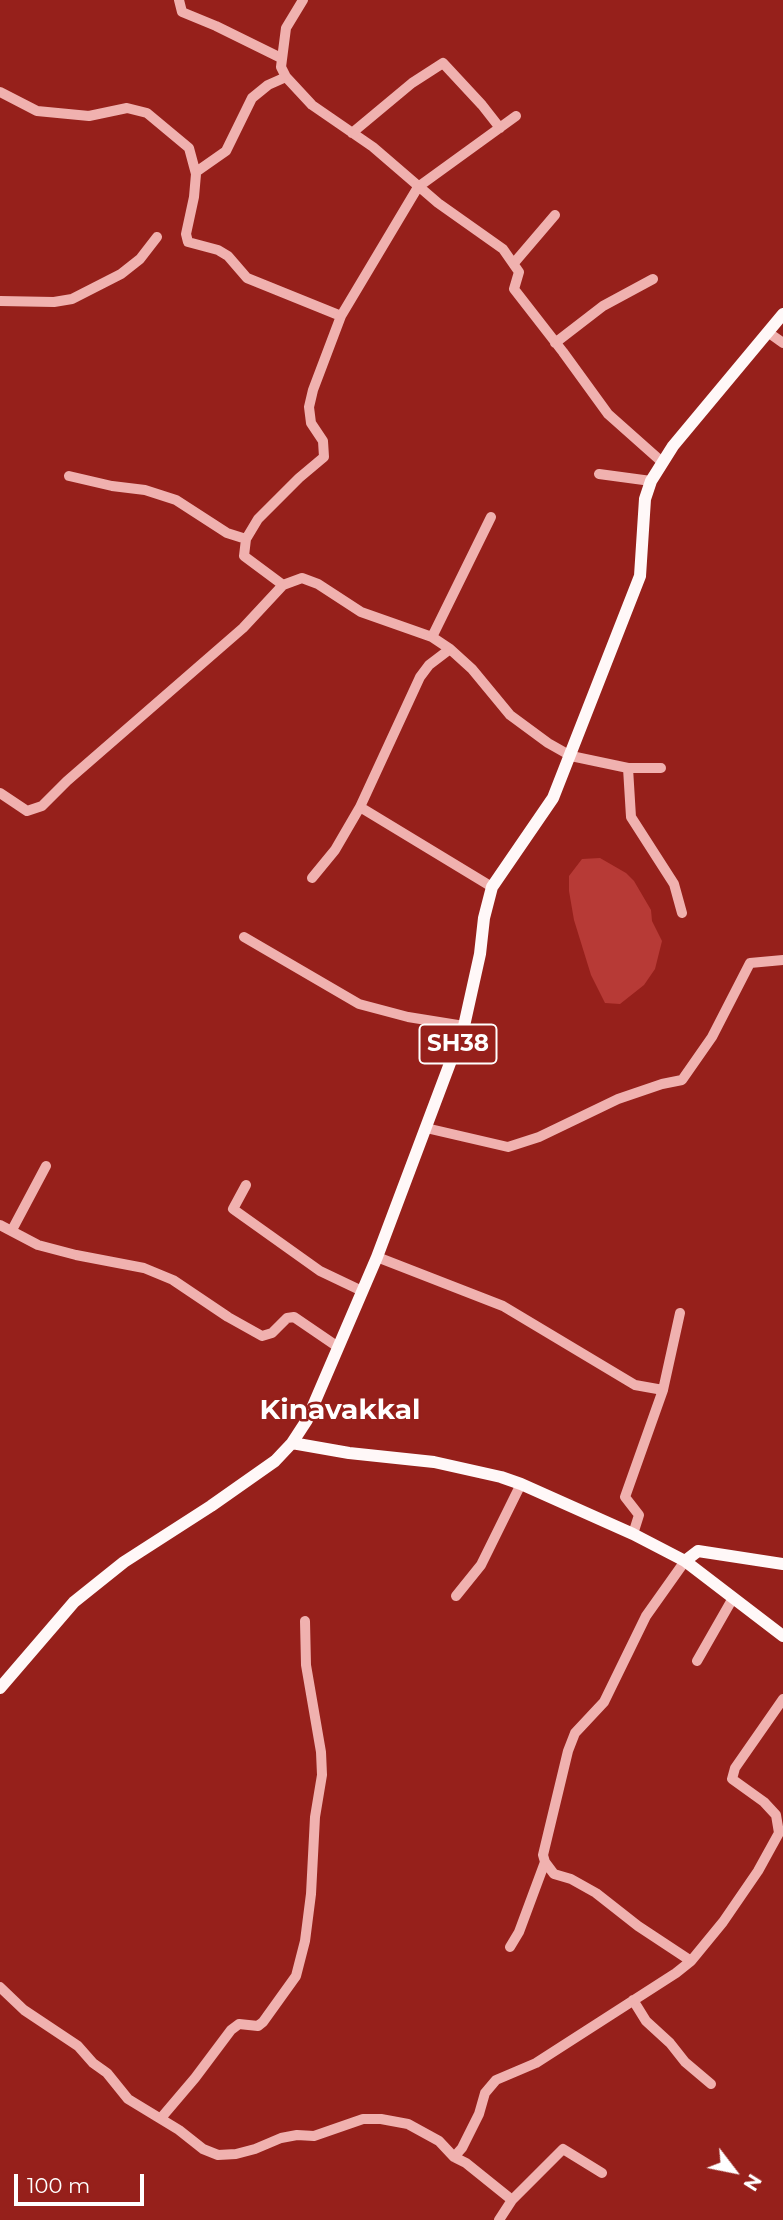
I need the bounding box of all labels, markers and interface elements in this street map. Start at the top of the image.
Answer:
road number: SH38 [420,1024,496,1064]
district label: Kinavakkal [259,1394,421,1428]
north arrow [699,2136,769,2206]
scale bar [18,2160,147,2204]
text: N [738,2170,766,2195]
text: 100 m [27,2173,90,2198]

